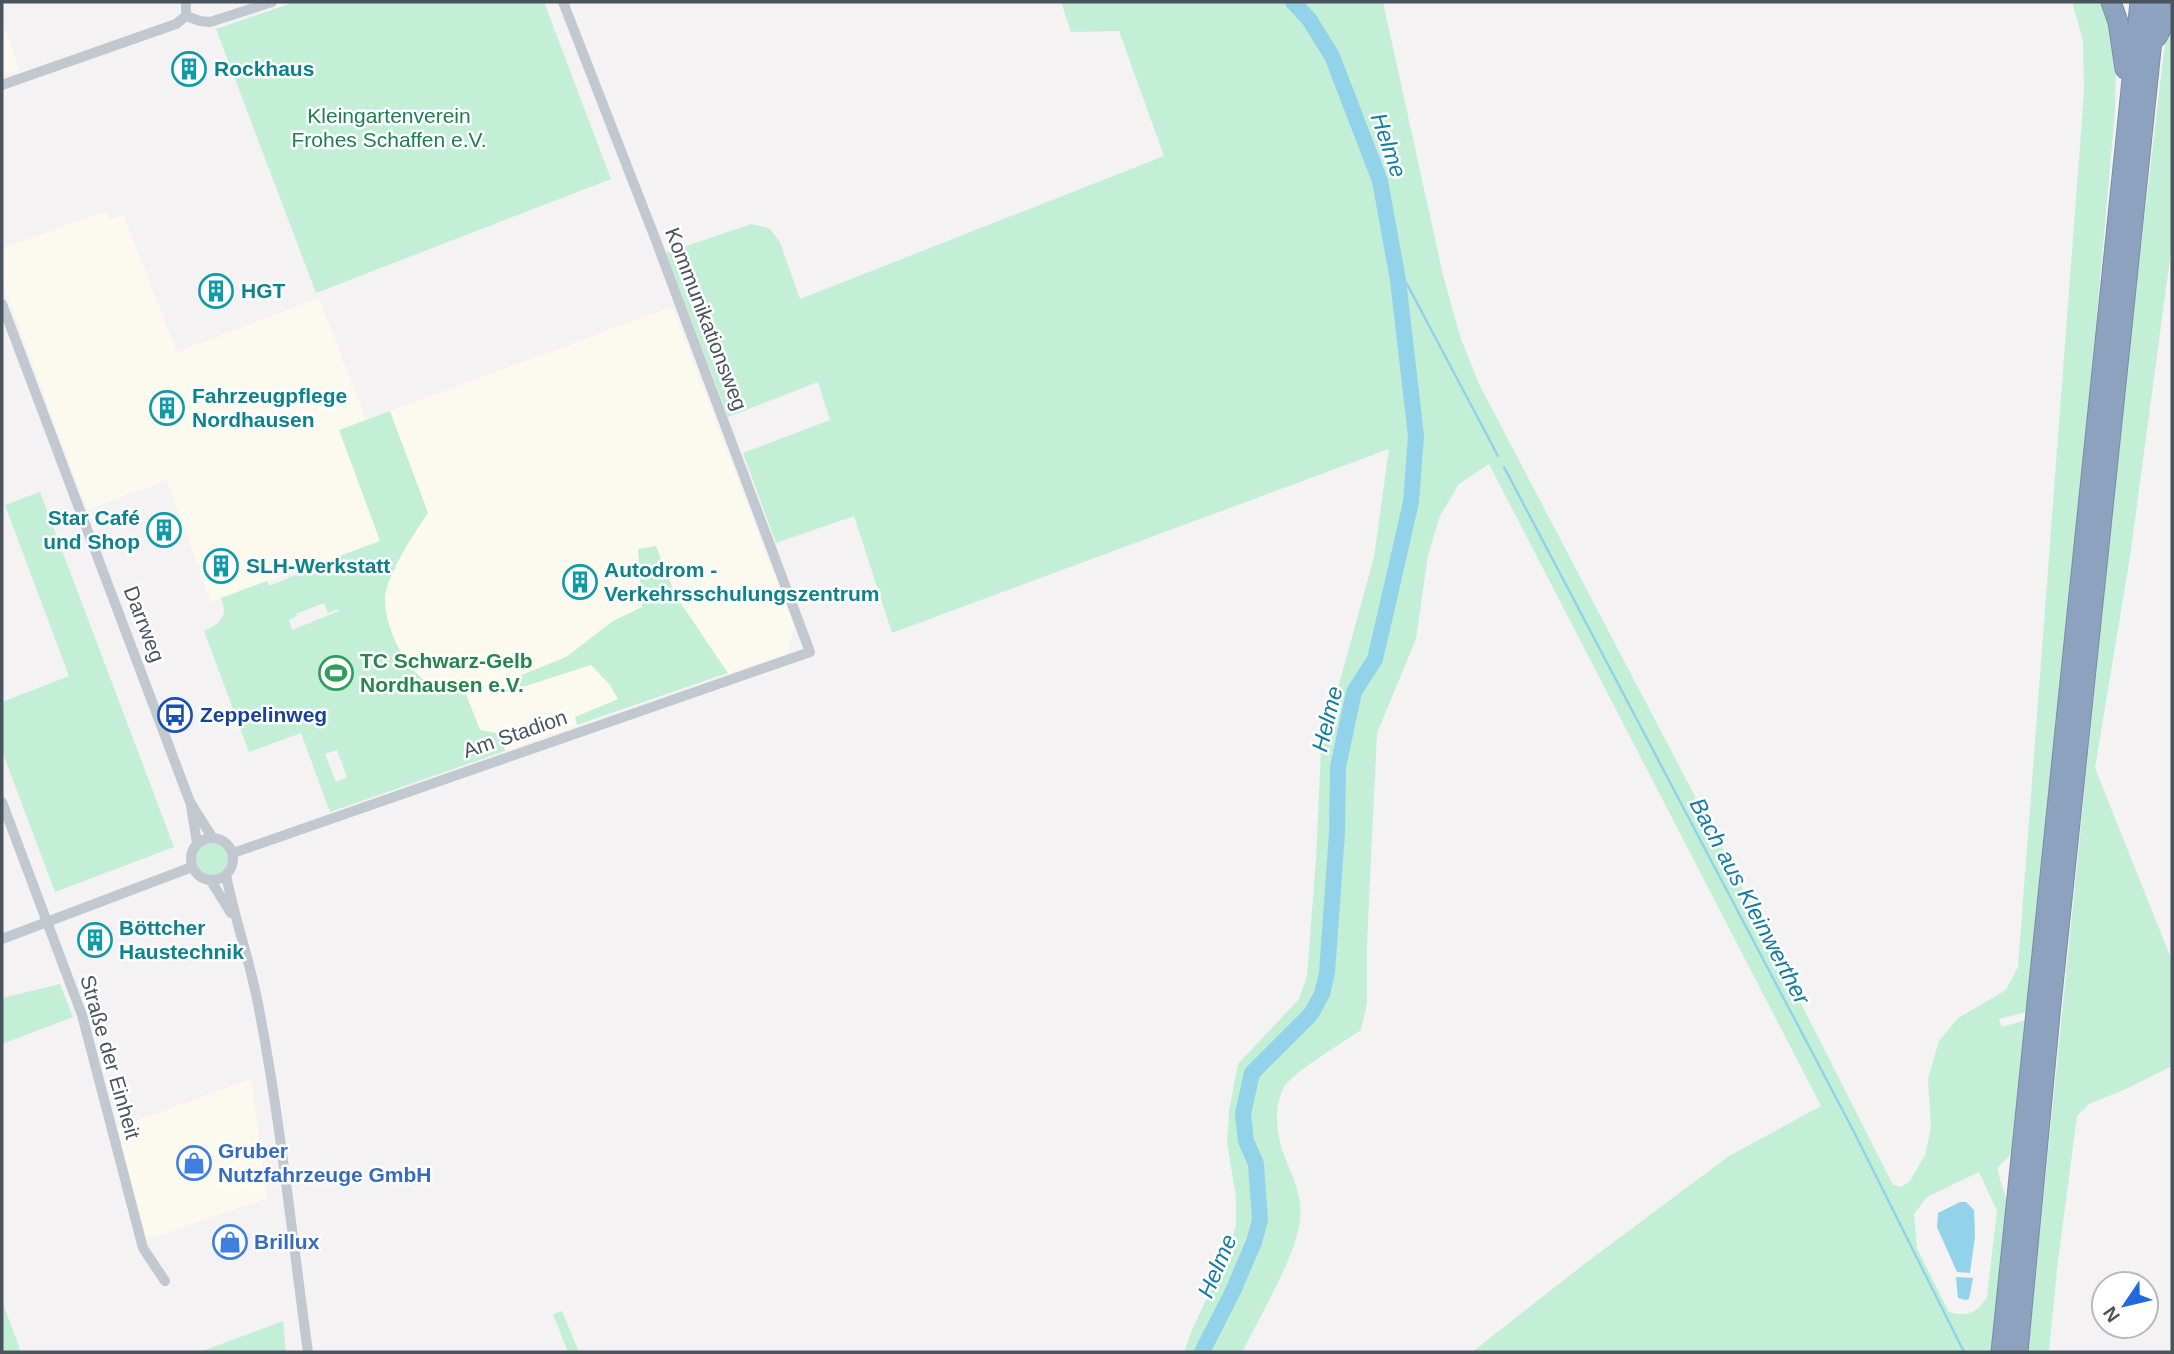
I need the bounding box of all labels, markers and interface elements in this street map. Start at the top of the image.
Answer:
building icon: Rockhaus [170,50,208,88]
place label: Rockhaus [214,57,314,80]
park label: Kleingartenverein Frohes Schaffen e.V. [292,104,486,151]
water label: Helme [1366,109,1412,181]
street label: Kommunikationsweg [661,224,752,413]
building icon: HGT [197,272,235,310]
place label: HGT [241,279,286,302]
place label: Fahrzeugpflege Nordhausen [192,384,347,431]
building icon: Fahrzeugpflege Nordhausen [148,389,186,427]
place label: Star Café und Shop [43,506,140,553]
building icon: Star Café und Shop [145,511,183,549]
building icon: SLH-Werkstatt [202,547,240,585]
place label: SLH-Werkstatt [246,554,390,577]
place label: Autodrom - Verkehrsschulungszentrum [604,558,879,605]
building icon: Autodrom - Verkehrsschulungszentrum [561,563,599,601]
street label: Darrweg [120,583,169,665]
place label: TC Schwarz-Gelb Nordhausen e.V. [360,649,533,696]
sports icon: TC Schwarz-Gelb Nordhausen e.V. [317,654,355,692]
water label: Helme [1306,684,1348,754]
bus stop icon: Zeppelinweg [156,696,194,734]
place label: Zeppelinweg [200,703,327,726]
street label: Am Stadion [460,705,570,762]
water label: Bach aus Kleinwerther [1685,793,1816,1010]
place label: Böttcher Haustechnik [119,916,244,963]
building icon: Böttcher Haustechnik [76,921,114,959]
street label: Straße der Einheit [76,972,145,1142]
place label: Gruber Nutzfahrzeuge GmbH [218,1139,432,1186]
shop icon: Gruber Nutzfahrzeuge GmbH [175,1144,213,1182]
shop icon: Brillux [211,1223,249,1261]
place label: Brillux [254,1230,320,1253]
water label: Helme [1192,1230,1242,1302]
north arrow [2090,1270,2160,1340]
text: N [2099,1303,2124,1326]

